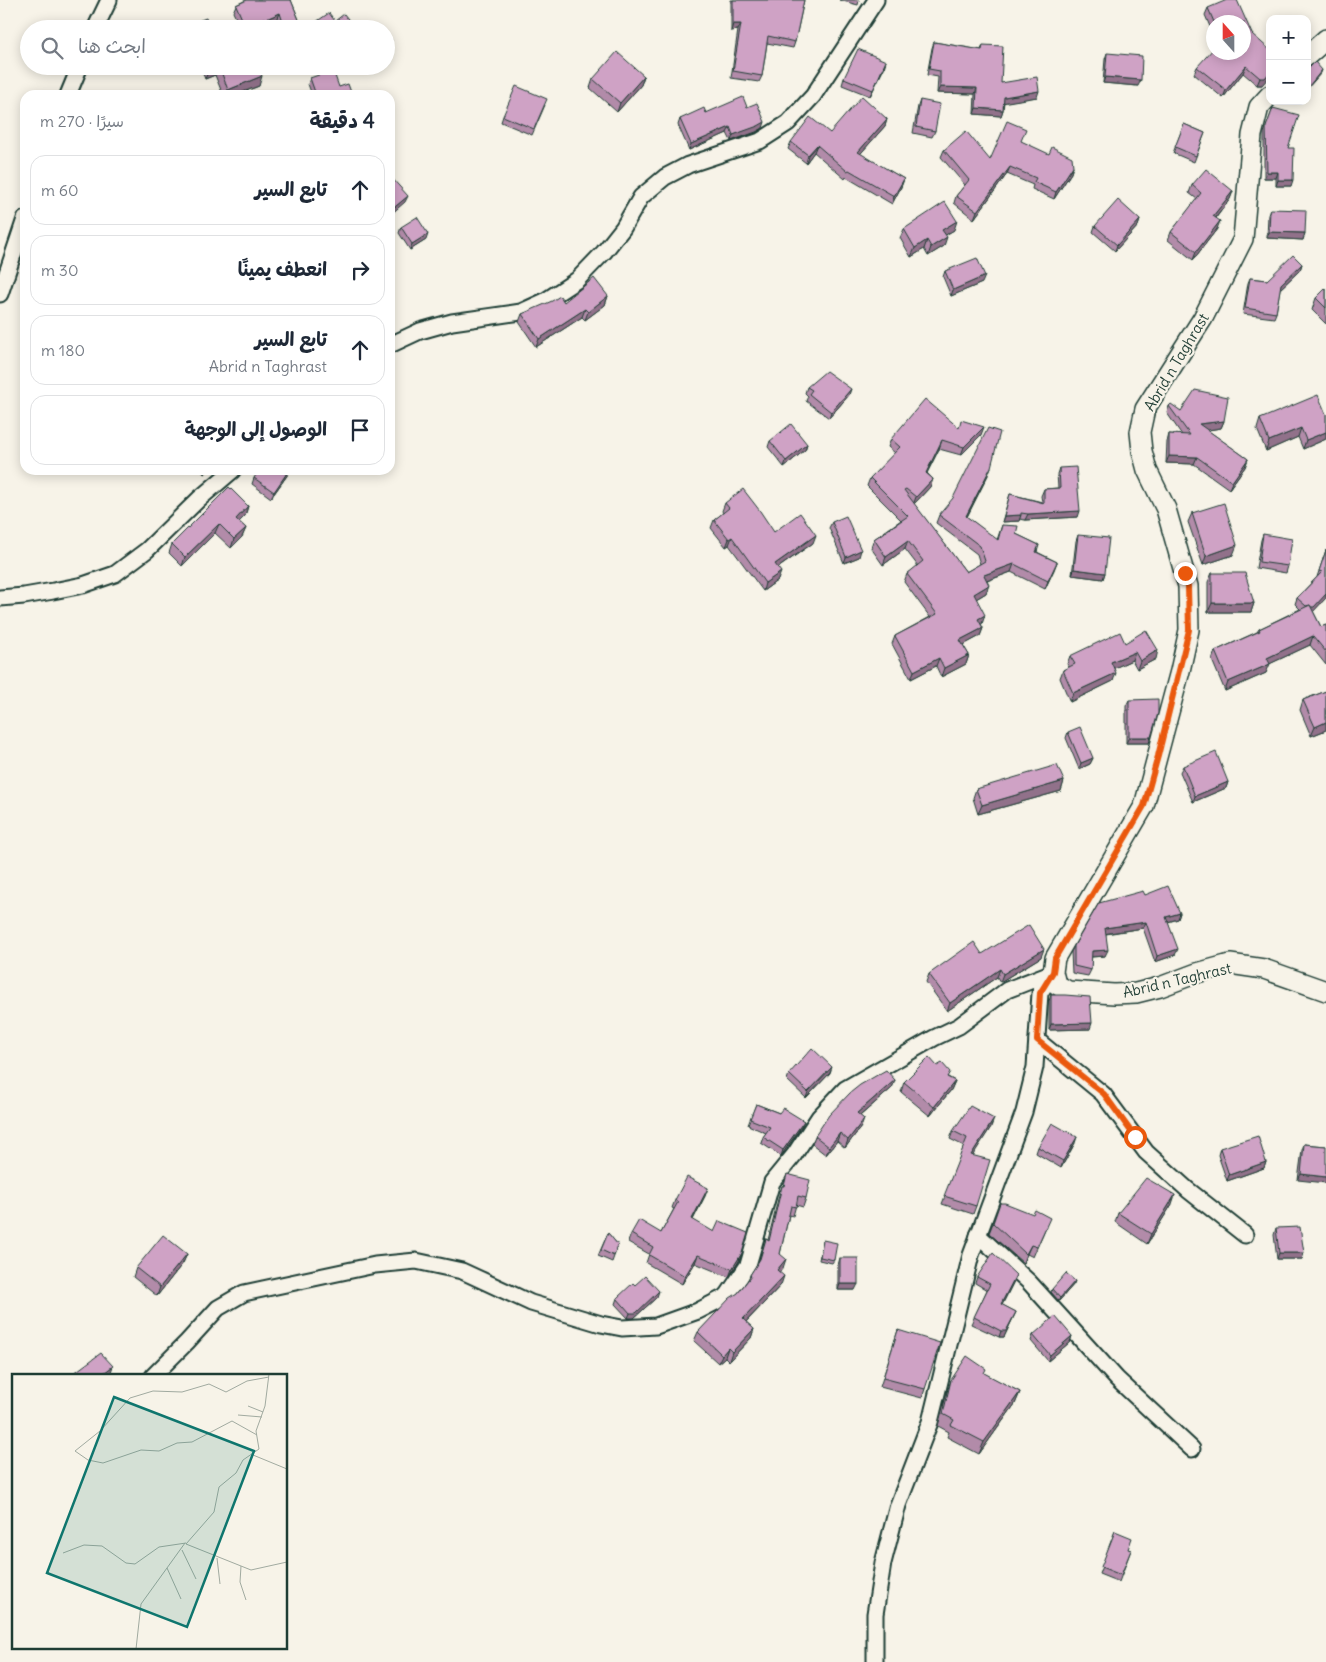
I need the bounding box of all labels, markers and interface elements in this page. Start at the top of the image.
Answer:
north arrow [1206,15,1251,60]
map controls [1266,15,1311,105]
button: + [1266,15,1311,60]
search box [20,20,395,75]
icon: search [38,34,66,62]
text: ابحث هنا [78,34,146,58]
button: − [1266,60,1311,105]
text: 4 دقيقة [309,107,375,134]
text: سيرًا · 270 m [40,111,124,131]
icon: ahead [346,176,374,204]
text: تابع السير [255,177,327,201]
text: 60 m [41,180,79,200]
icon: right [346,256,374,284]
text: انعطف يمينًا [238,257,327,281]
text: 30 m [41,260,78,280]
street label: Abrid n Taghrast [1139,310,1213,414]
text: تابع السير [255,327,327,351]
icon: ahead [346,336,374,364]
text: 180 m [41,340,85,360]
text: Abrid n Taghrast [209,356,327,376]
icon: arrive [346,416,374,444]
text: الوصول إلى الوجهة [184,417,327,441]
route end [1174,562,1197,585]
street label: Abrid n Taghrast [1121,958,1233,1002]
route start [1124,1126,1147,1149]
inset map [12,1374,288,1650]

